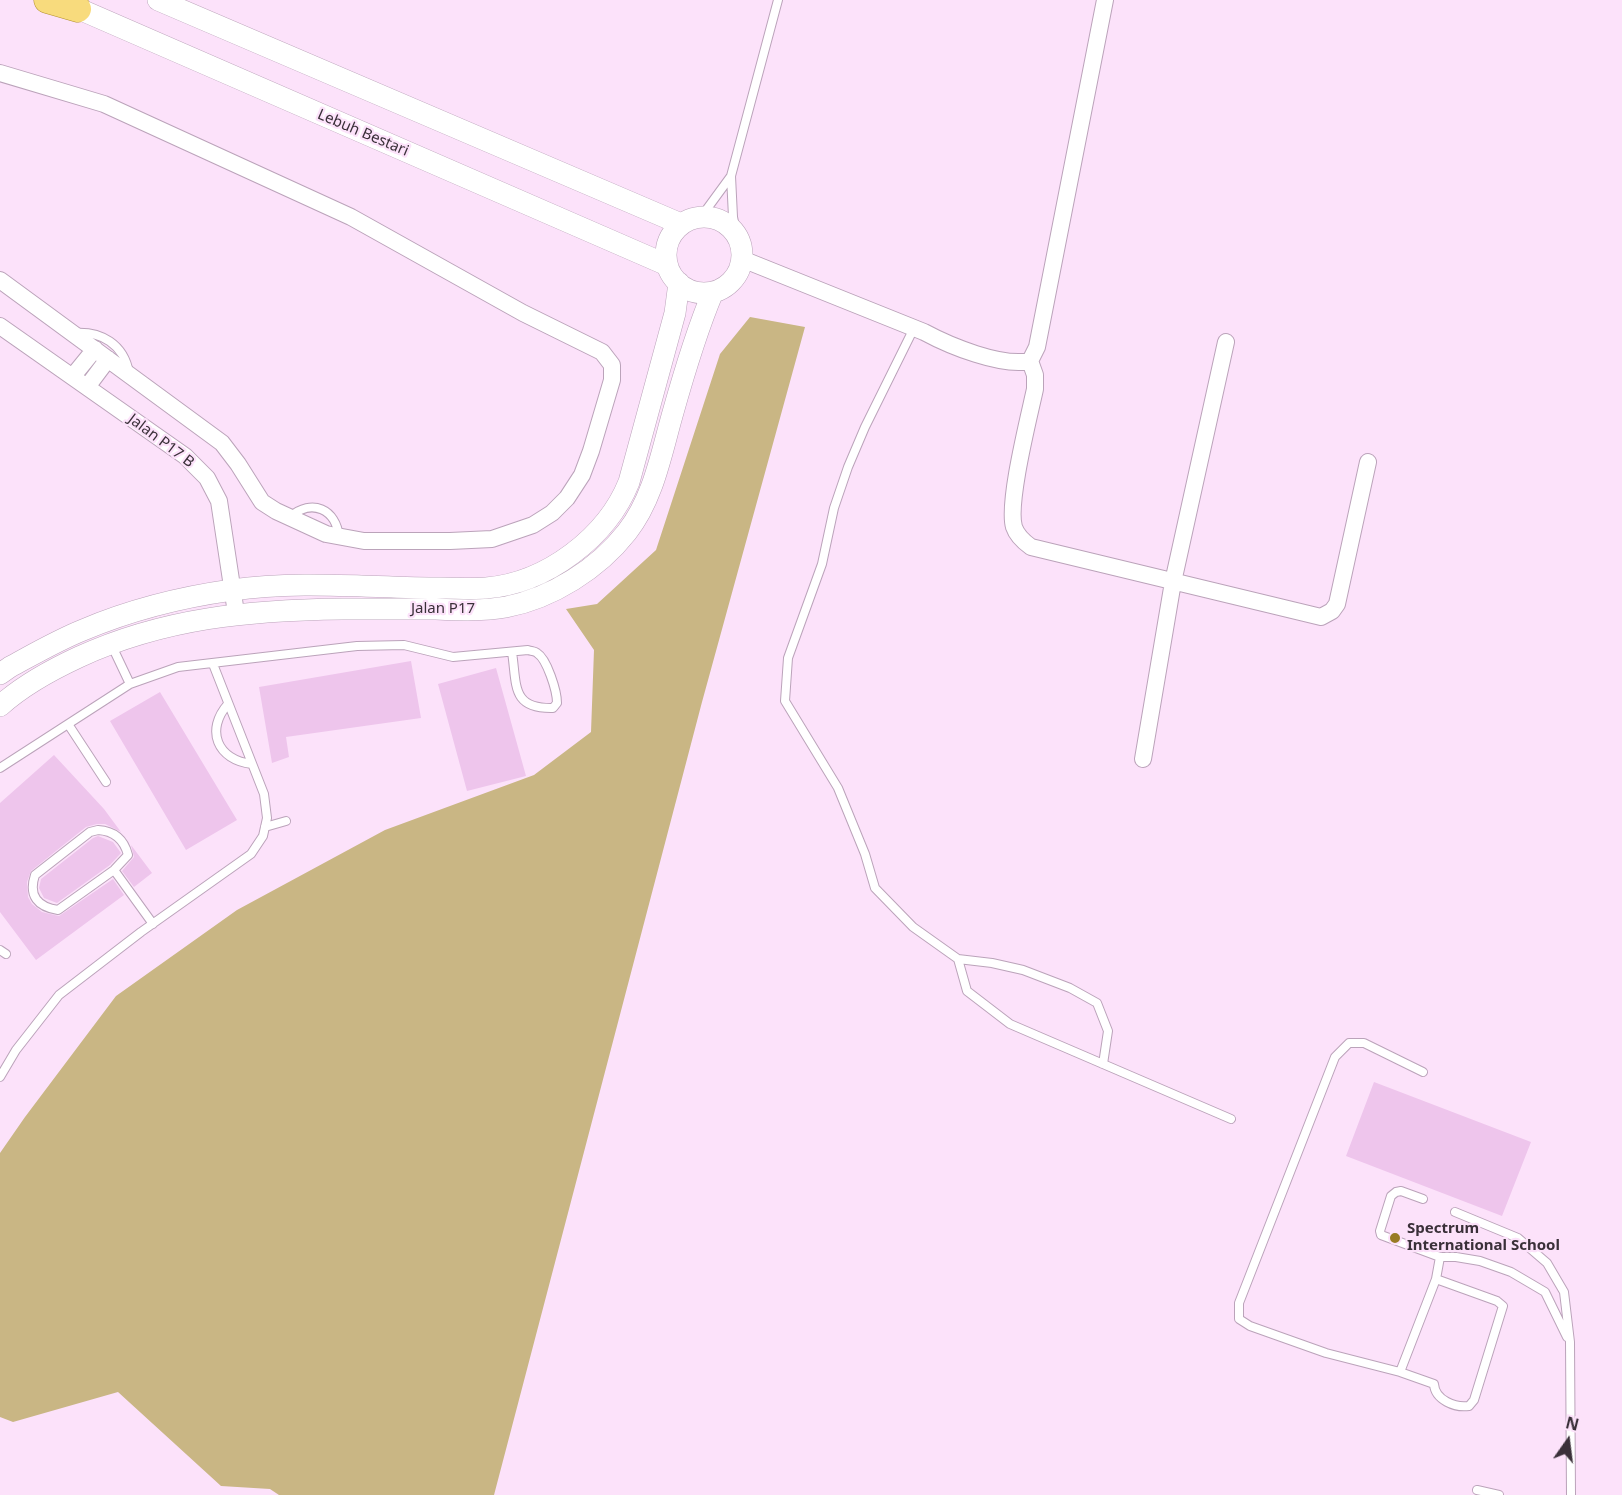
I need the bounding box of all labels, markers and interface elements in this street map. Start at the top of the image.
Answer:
street label: Lebuh Bestari [315,106,411,160]
street label: Jalan P17 B [124,410,198,472]
street label: Jalan P17 [411,600,475,618]
place label: Spectrum International School [1407,1220,1560,1255]
marker: Spectrum International School [1388,1231,1402,1245]
north arrow [1538,1411,1598,1471]
text: N [1563,1411,1581,1436]

